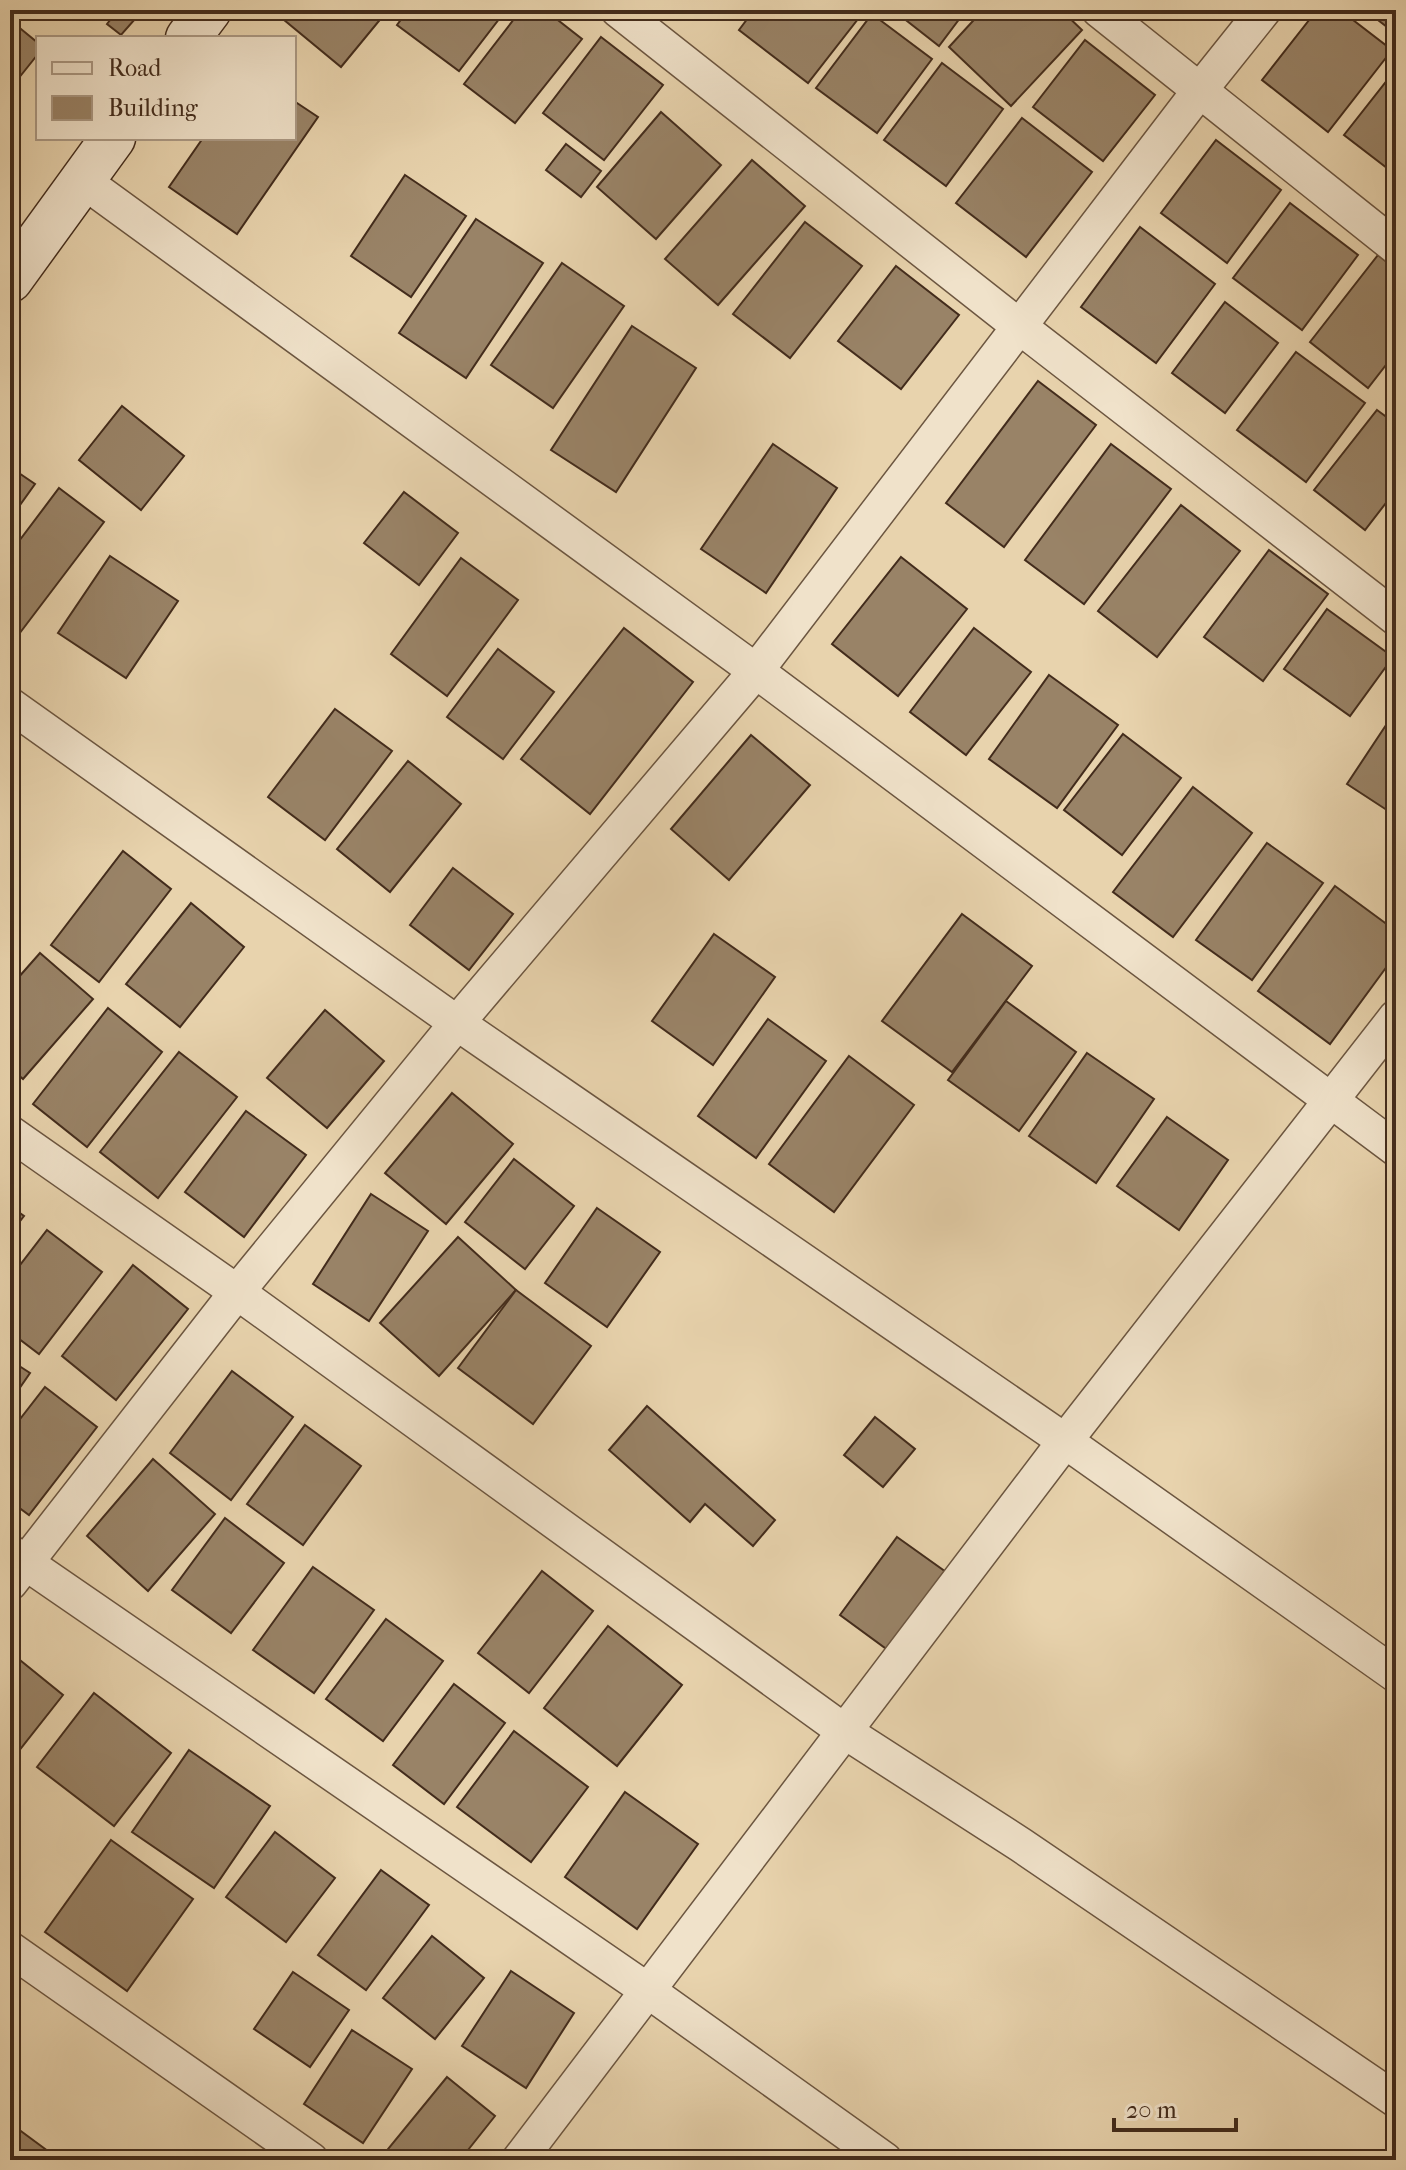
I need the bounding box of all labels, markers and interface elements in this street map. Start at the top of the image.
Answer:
legend [36,36,296,140]
text: Road [108,54,162,82]
text: Building [108,94,199,122]
scale bar [1114,2082,1236,2132]
text: 20 m [1126,2096,1177,2124]

